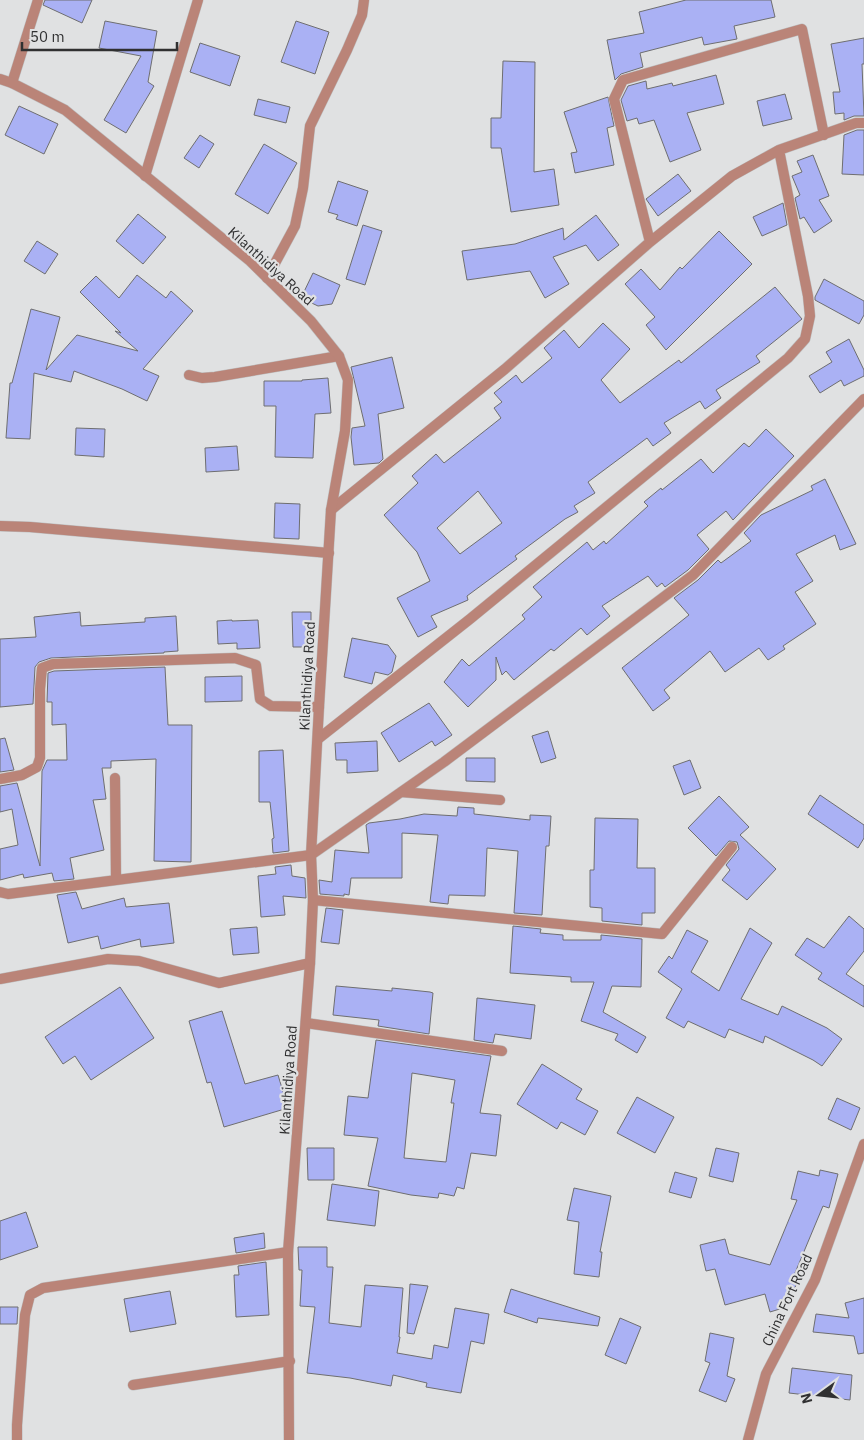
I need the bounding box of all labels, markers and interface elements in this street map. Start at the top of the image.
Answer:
scale bar [22,20,178,52]
text: 50 m [30,27,65,46]
street label: Kilanthidiya Road [224,223,318,309]
street label: Kilanthidiya Road [295,621,319,731]
street label: Kilanthidiya Road [275,1025,301,1135]
street label: China Fort Road [758,1251,816,1349]
north arrow [794,1370,844,1420]
text: N [796,1391,816,1406]

